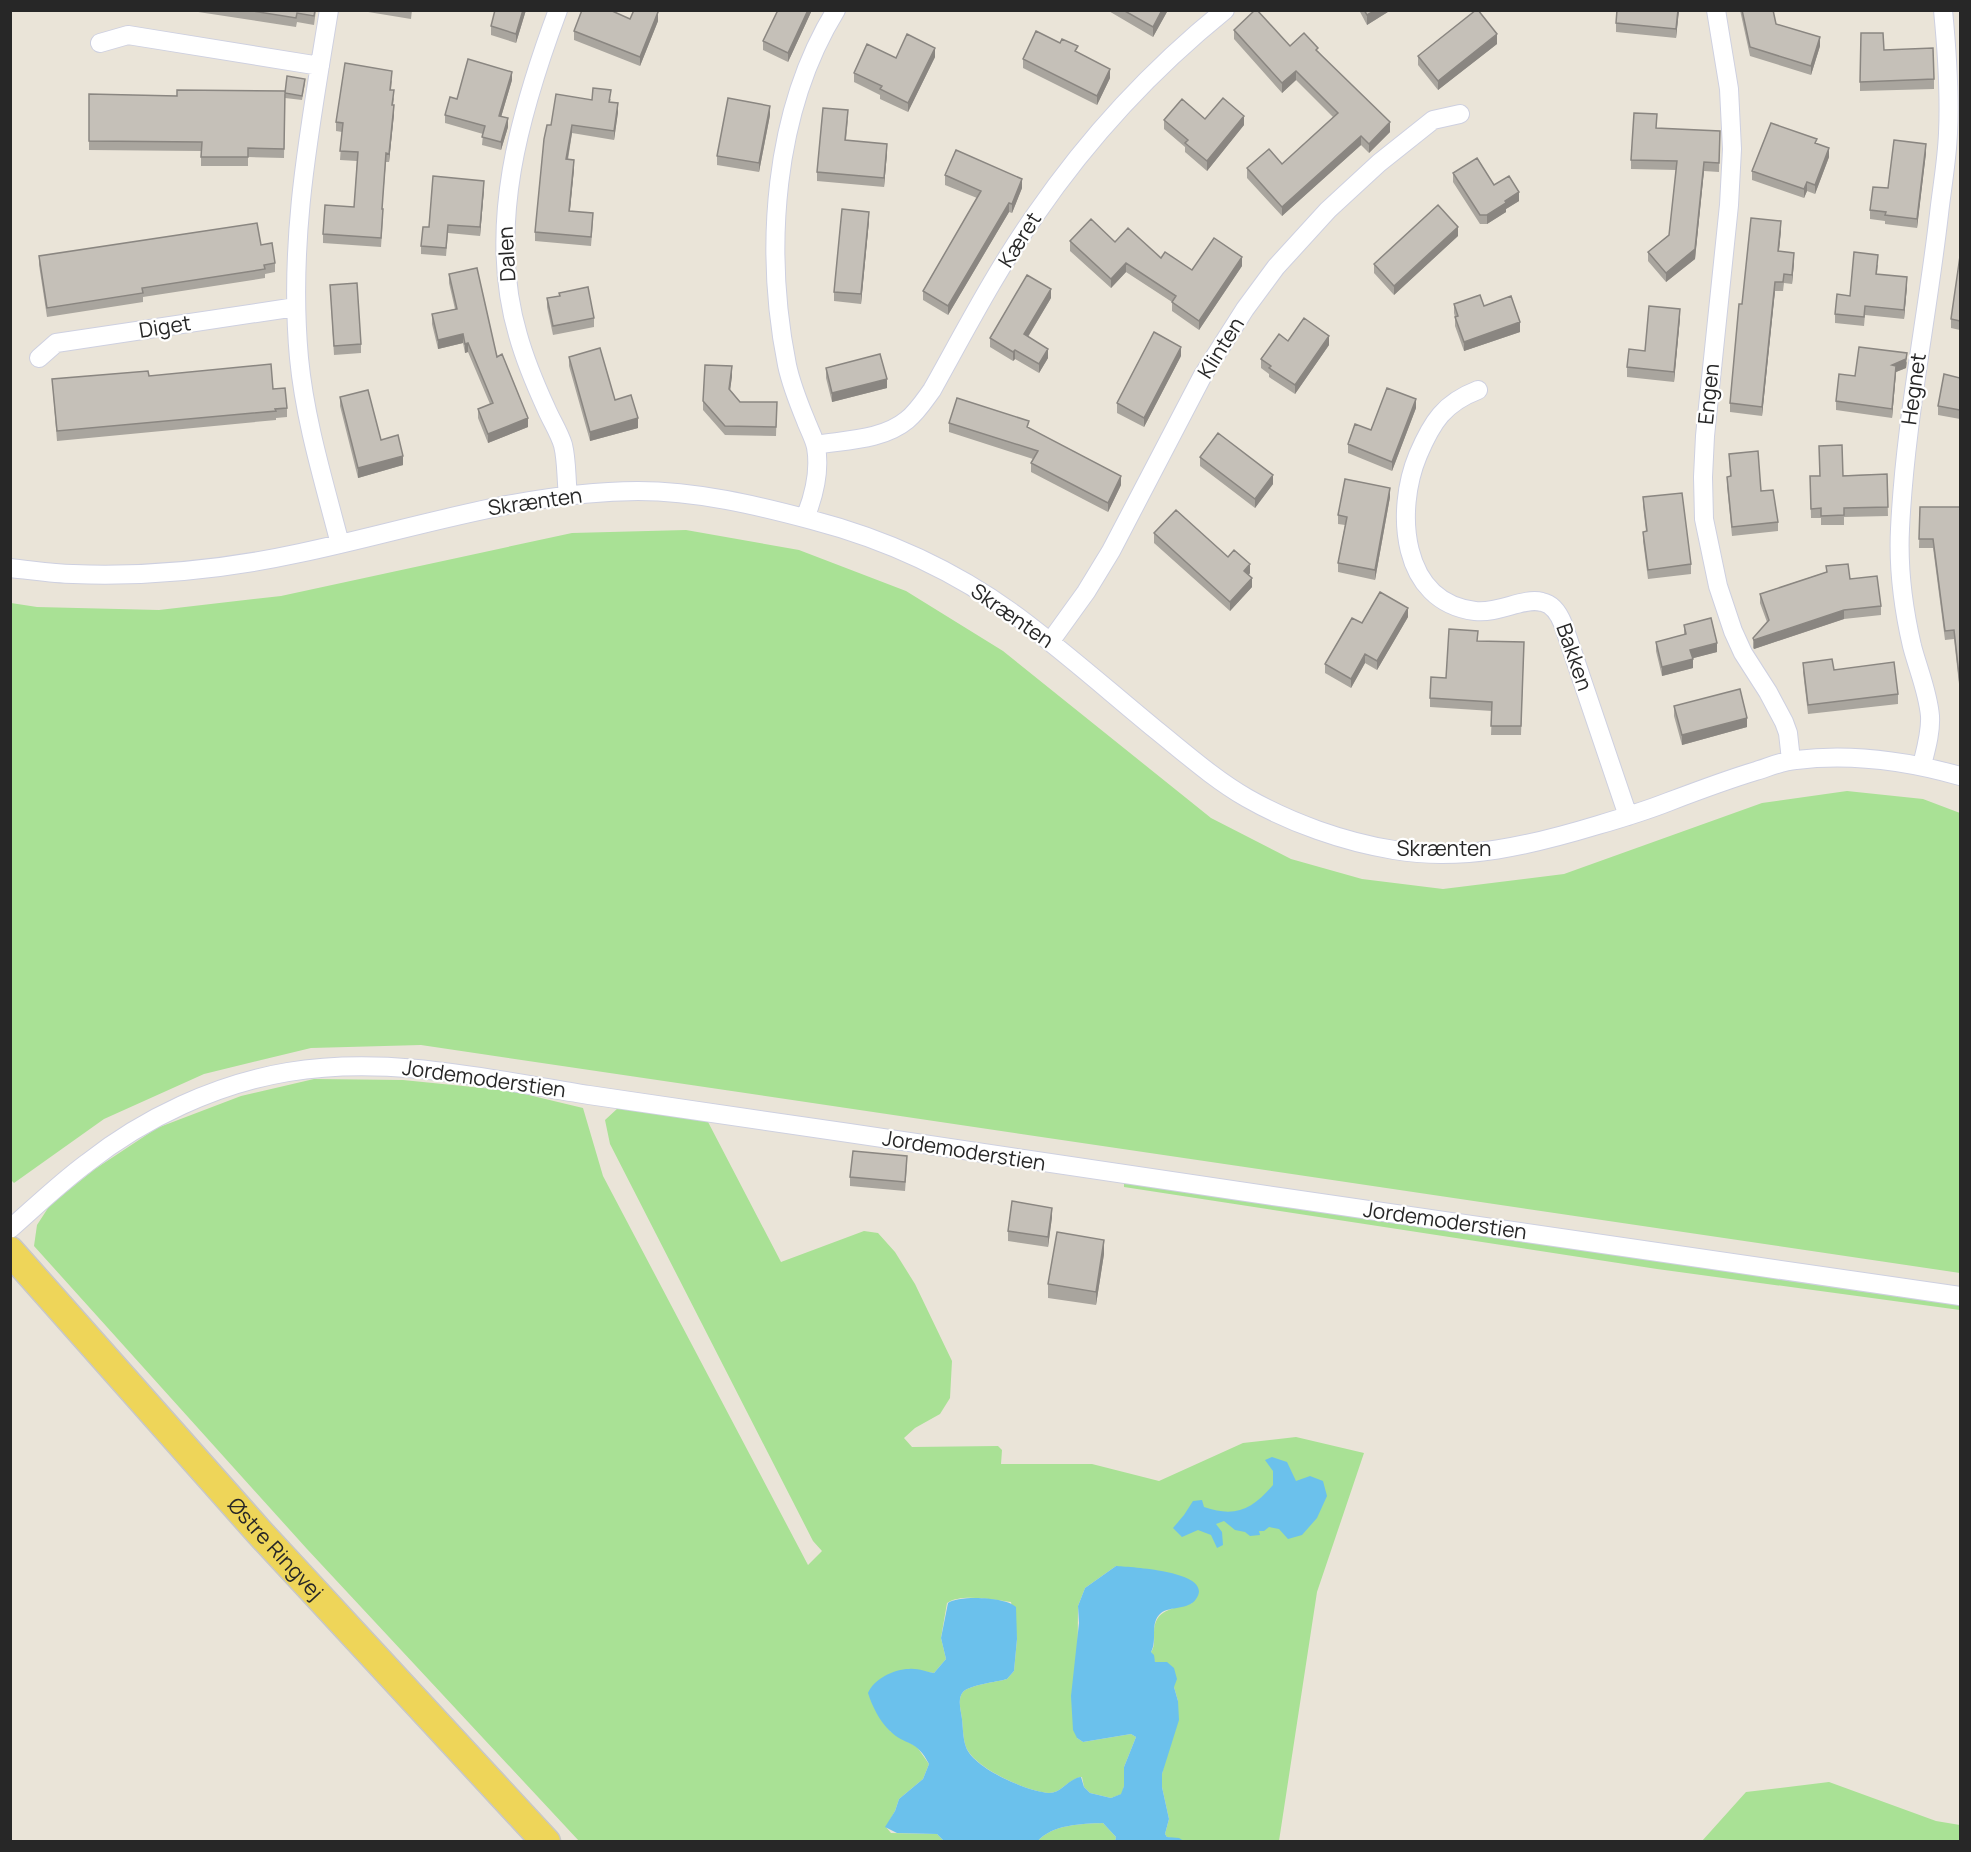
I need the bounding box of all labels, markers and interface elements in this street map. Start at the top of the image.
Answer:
street label: Kæret [991,206,1047,272]
street label: Dalen [491,226,521,282]
street label: Diget [137,308,193,344]
street label: Klinten [1190,312,1250,383]
street label: Hegnet [1894,351,1932,427]
street label: Engen [1691,362,1725,426]
street label: Skrænten [486,481,584,521]
street label: Skrænten [966,576,1059,654]
street label: Bakken [1550,619,1600,694]
street label: Skrænten [1397,834,1491,862]
street label: Jordemoderstien [401,1053,568,1103]
street label: Jordemoderstien [881,1123,1048,1177]
street label: Jordemoderstien [1362,1195,1529,1245]
street label: Østre Ringvej [222,1491,330,1606]

